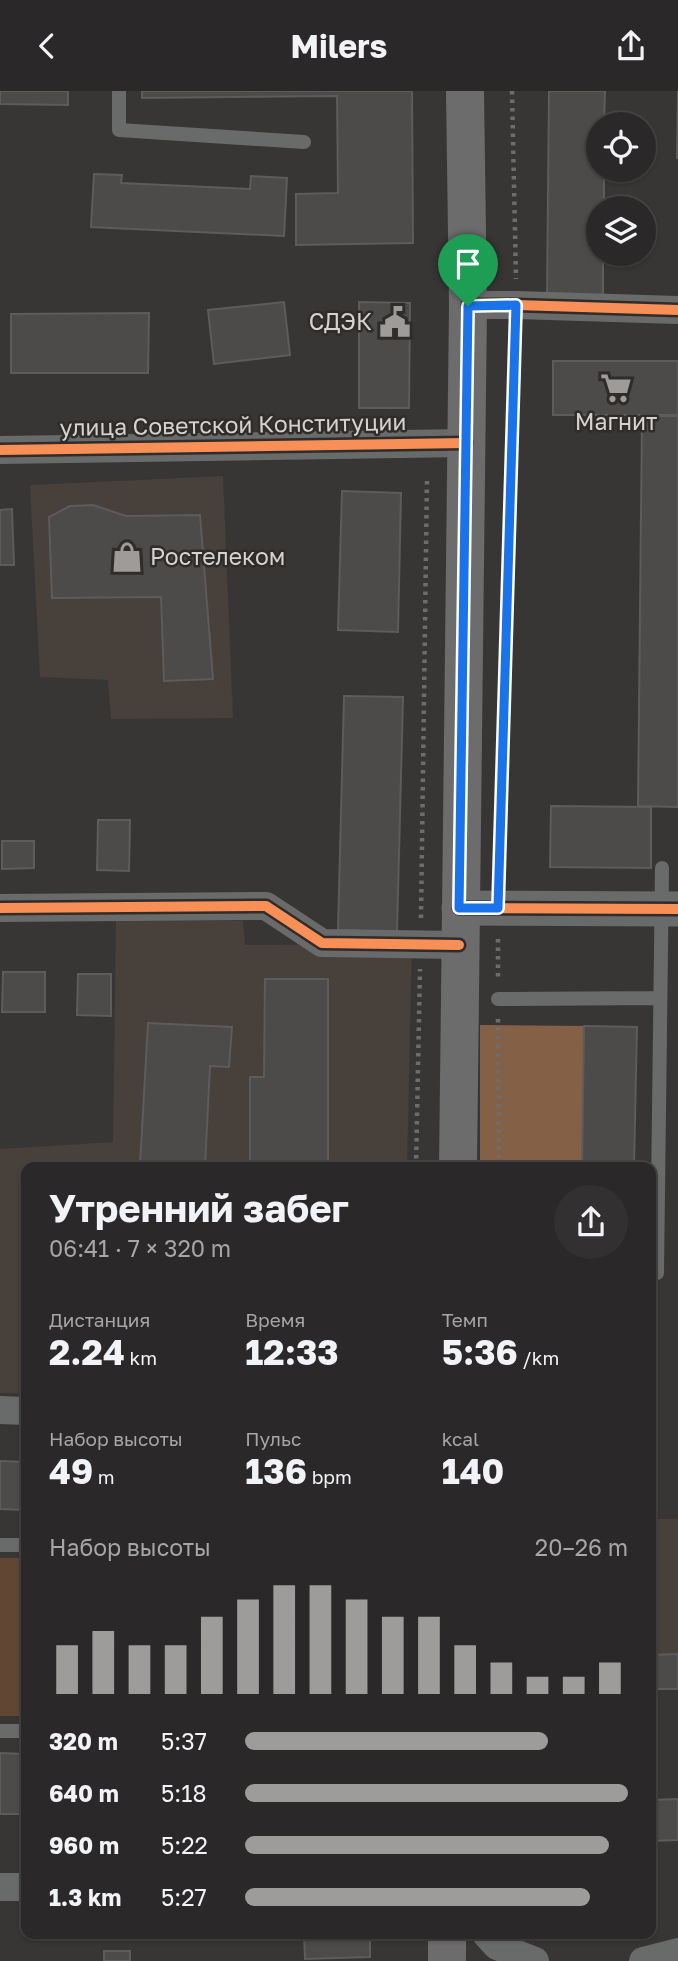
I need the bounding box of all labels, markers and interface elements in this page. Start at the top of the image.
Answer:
icon: back [28,27,66,65]
text: Milers [290,27,388,65]
icon: share [612,27,650,65]
map controls [586,112,656,266]
button: locate [586,112,656,182]
button: layers [586,196,656,266]
pin [438,234,498,306]
icon: arrive [449,245,487,283]
public building icon: СДЭК [378,305,412,339]
place label: СДЭК [309,307,372,335]
supermarket icon: Магнит [599,371,633,405]
street label: улица Советской Конституции [59,407,407,441]
place label: Магнит [575,407,657,435]
shop icon: Ростелеком [110,540,144,574]
place label: Ростелеком [150,542,285,570]
text: Утренний забег [49,1185,349,1230]
button: share [554,1185,628,1259]
text: 06:41 · 7 × 320 m [49,1234,231,1262]
text: Дистанция [49,1308,150,1331]
text: Время [245,1308,305,1331]
text: Темп [442,1308,488,1331]
text: 2.24 [49,1331,125,1373]
text: 12:33 [245,1331,339,1373]
text: 5:36 [442,1331,518,1373]
text: km [125,1346,157,1369]
text: /km [518,1346,559,1369]
text: Набор высоты [49,1427,183,1450]
text: Пульс [245,1427,301,1450]
text: kcal [442,1427,479,1450]
text: 49 [49,1450,93,1492]
text: 136 [245,1450,307,1492]
text: 140 [442,1450,504,1492]
text: m [93,1465,115,1488]
text: bpm [307,1465,352,1488]
text: Набор высоты [49,1533,211,1561]
text: 20–26 m [535,1533,628,1561]
text: 320 m [49,1727,118,1755]
text: 5:37 [161,1727,207,1755]
text: 640 m [49,1779,119,1807]
text: 5:18 [161,1779,206,1807]
text: 960 m [49,1831,119,1859]
text: 5:22 [161,1831,208,1859]
text: 1.3 km [49,1883,121,1911]
text: 5:27 [161,1883,207,1911]

